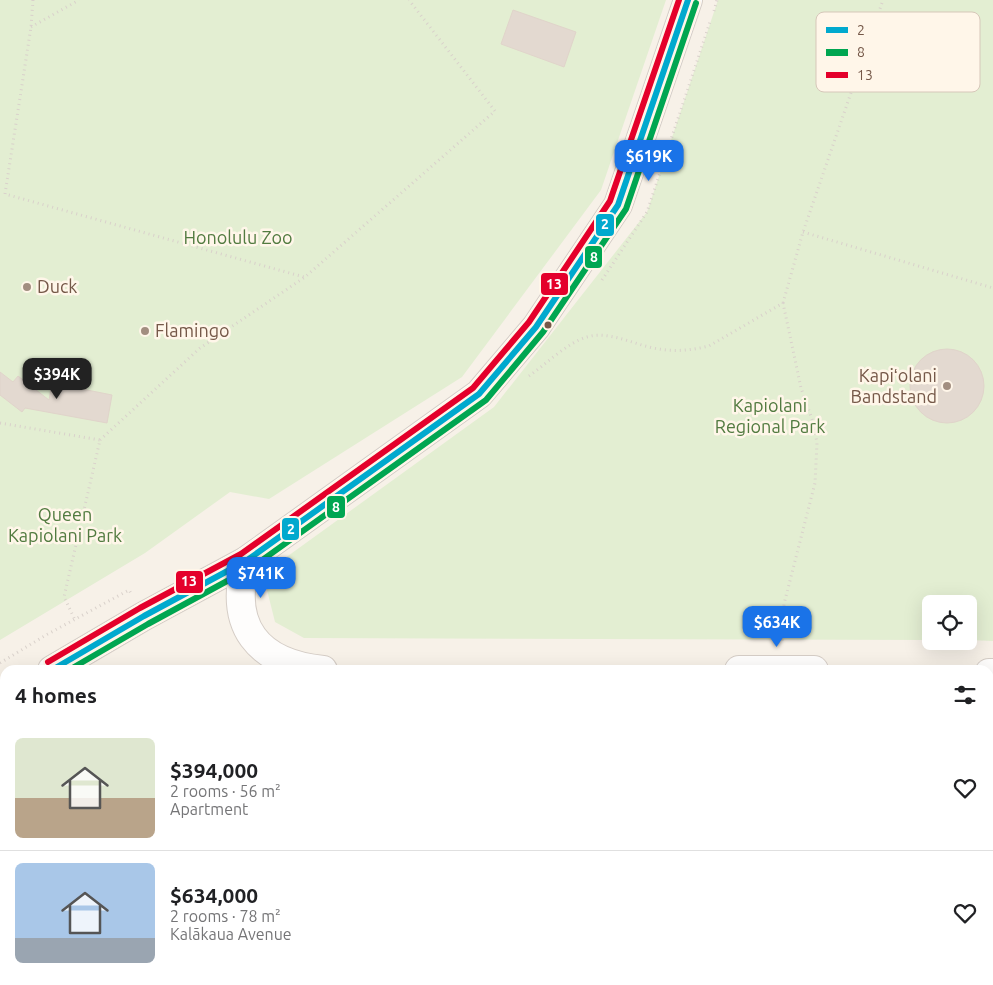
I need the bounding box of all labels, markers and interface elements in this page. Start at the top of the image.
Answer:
legend [816,12,980,92]
text: 2 [857,22,865,38]
text: 8 [857,44,865,60]
text: 13 [857,67,873,83]
pin: $619K [614,140,684,182]
text: $619K [626,147,672,165]
line badge: 2 [595,213,615,237]
text: 2 [601,216,609,232]
park label: Honolulu Zoo [183,227,293,247]
line badge: 8 [584,245,603,269]
text: 8 [590,249,598,265]
line badge: 13 [540,272,569,296]
place label: Duck [37,276,77,296]
text: 13 [546,276,562,292]
marker: Duck [21,281,33,293]
place label: Flamingo [155,320,230,340]
unlabelled marker [543,320,553,330]
marker: Flamingo [139,325,151,337]
pin: $394K [22,358,92,400]
text: $394K [34,365,80,383]
place label: Kapiʻolani Bandstand [851,365,937,406]
marker: Kapiʻolani Bandstand [941,380,953,392]
park label: Kapiolani Regional Park [715,395,825,436]
line badge: 8 [326,495,346,519]
text: 8 [332,499,340,515]
park label: Queen Kapiolani Park [8,504,122,545]
line badge: 2 [281,517,300,541]
text: 2 [287,521,295,537]
pin: $741K [226,556,296,599]
text: $741K [238,564,284,582]
line badge: 13 [175,570,204,594]
text: 13 [181,573,197,589]
map controls [922,595,977,650]
button: locate [922,595,977,650]
pin: $634K [742,606,812,648]
text: $634K [754,613,800,631]
icon: filters [951,681,979,709]
text: 4 homes [15,683,97,707]
icon: home [55,758,115,818]
text: $394,000 [170,758,258,782]
icon: heart [951,774,979,802]
text: 2 rooms · 56 m² [170,782,281,800]
text: Apartment [170,800,248,818]
icon: home [55,883,115,943]
text: $634,000 [170,883,258,907]
icon: heart [951,899,979,927]
text: 2 rooms · 78 m² [170,907,281,925]
text: Kalākaua Avenue [170,925,292,943]

